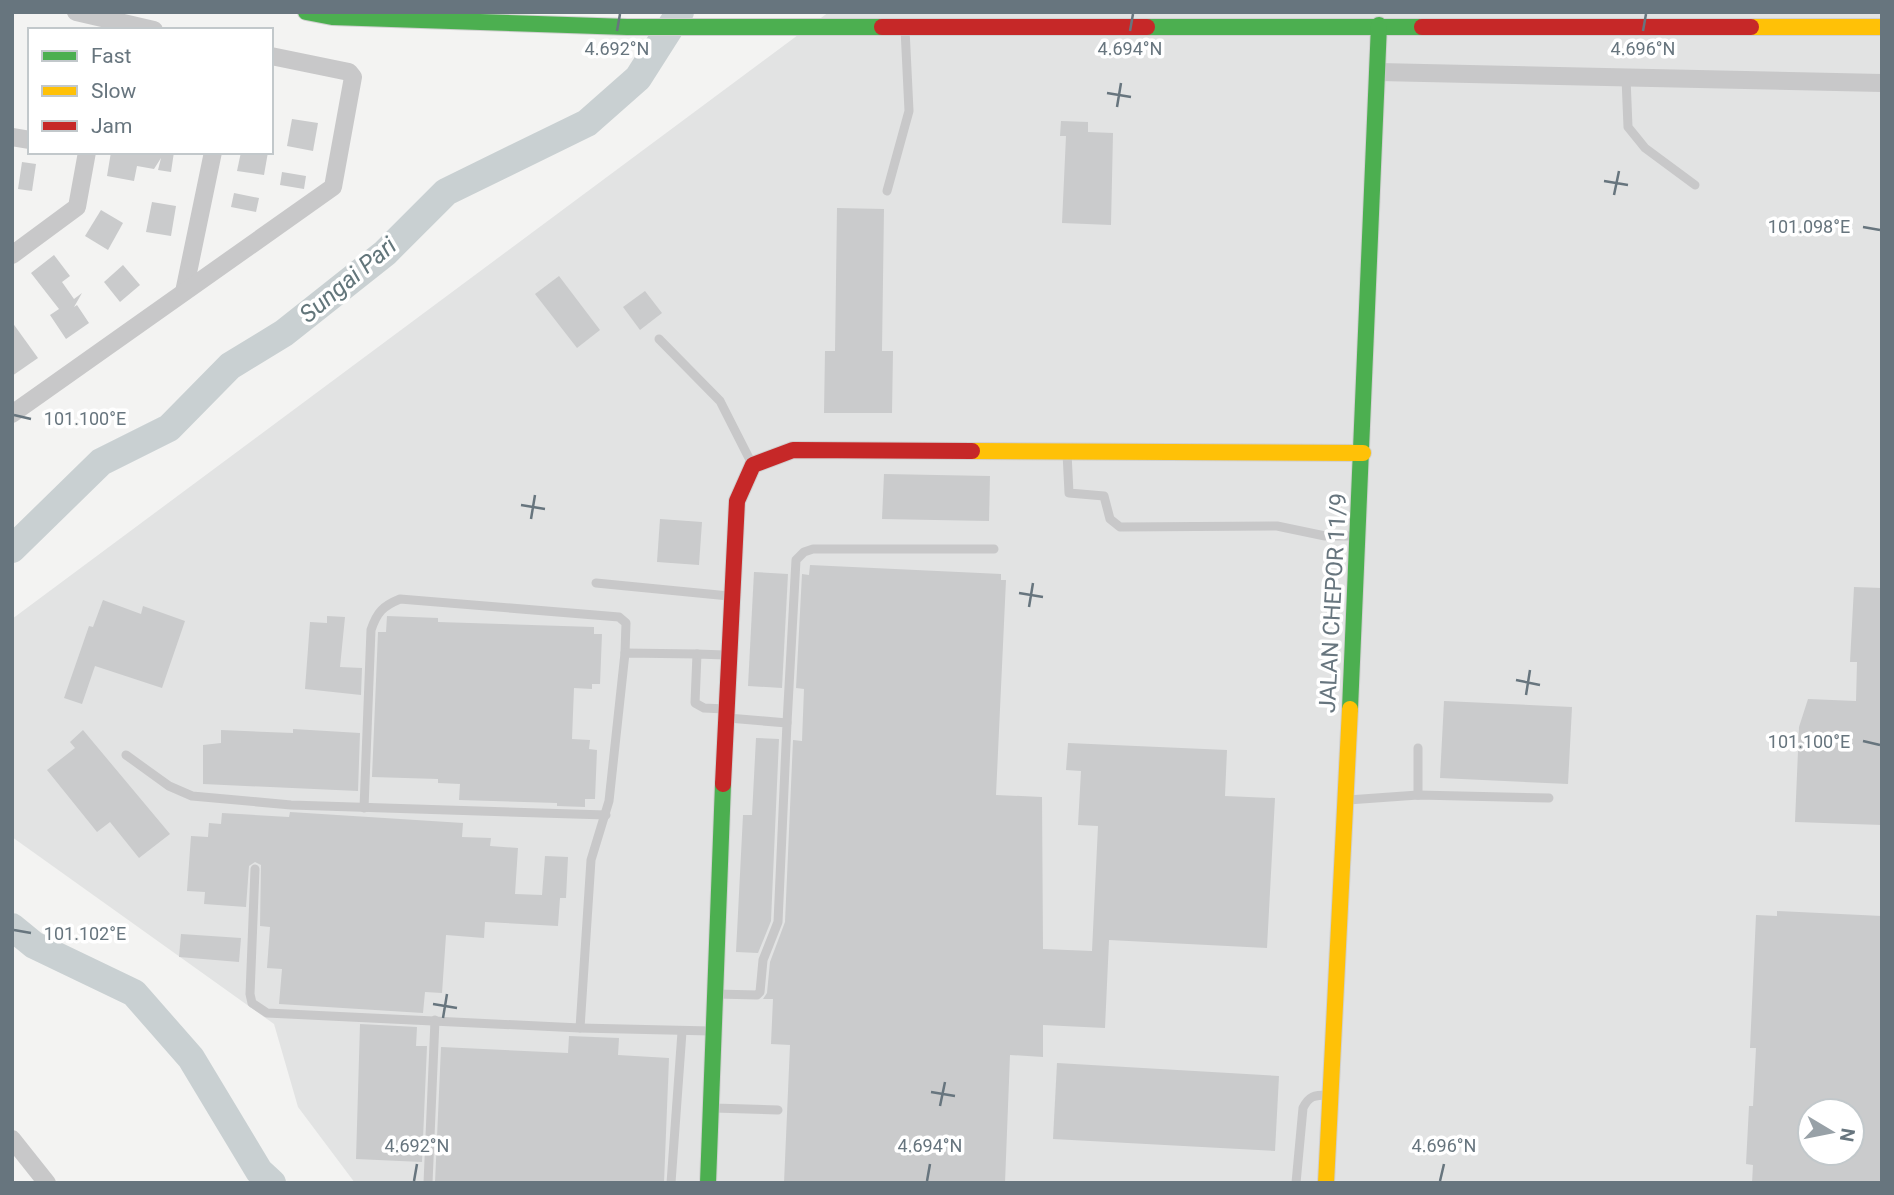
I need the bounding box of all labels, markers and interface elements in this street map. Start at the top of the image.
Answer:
legend [28,28,273,154]
text: 4.692°N [585,38,649,59]
text: 4.694°N [1098,38,1162,59]
text: 4.696°N [1611,38,1675,59]
text: Fast [91,44,132,68]
text: Slow [91,79,137,103]
text: Jam [91,114,132,138]
text: 101.098°E [1768,216,1850,237]
water label: Sungai Pari [294,231,402,329]
text: 101.100°E [44,408,126,429]
street label: JALAN CHEPOR 11/9 [1314,492,1352,714]
text: 101.100°E [1768,731,1850,752]
text: 101.102°E [44,923,126,944]
north arrow [1796,1097,1866,1167]
text: N [1835,1126,1860,1143]
text: 4.692°N [385,1135,449,1156]
text: 4.694°N [898,1135,962,1156]
text: 4.696°N [1412,1135,1476,1156]

